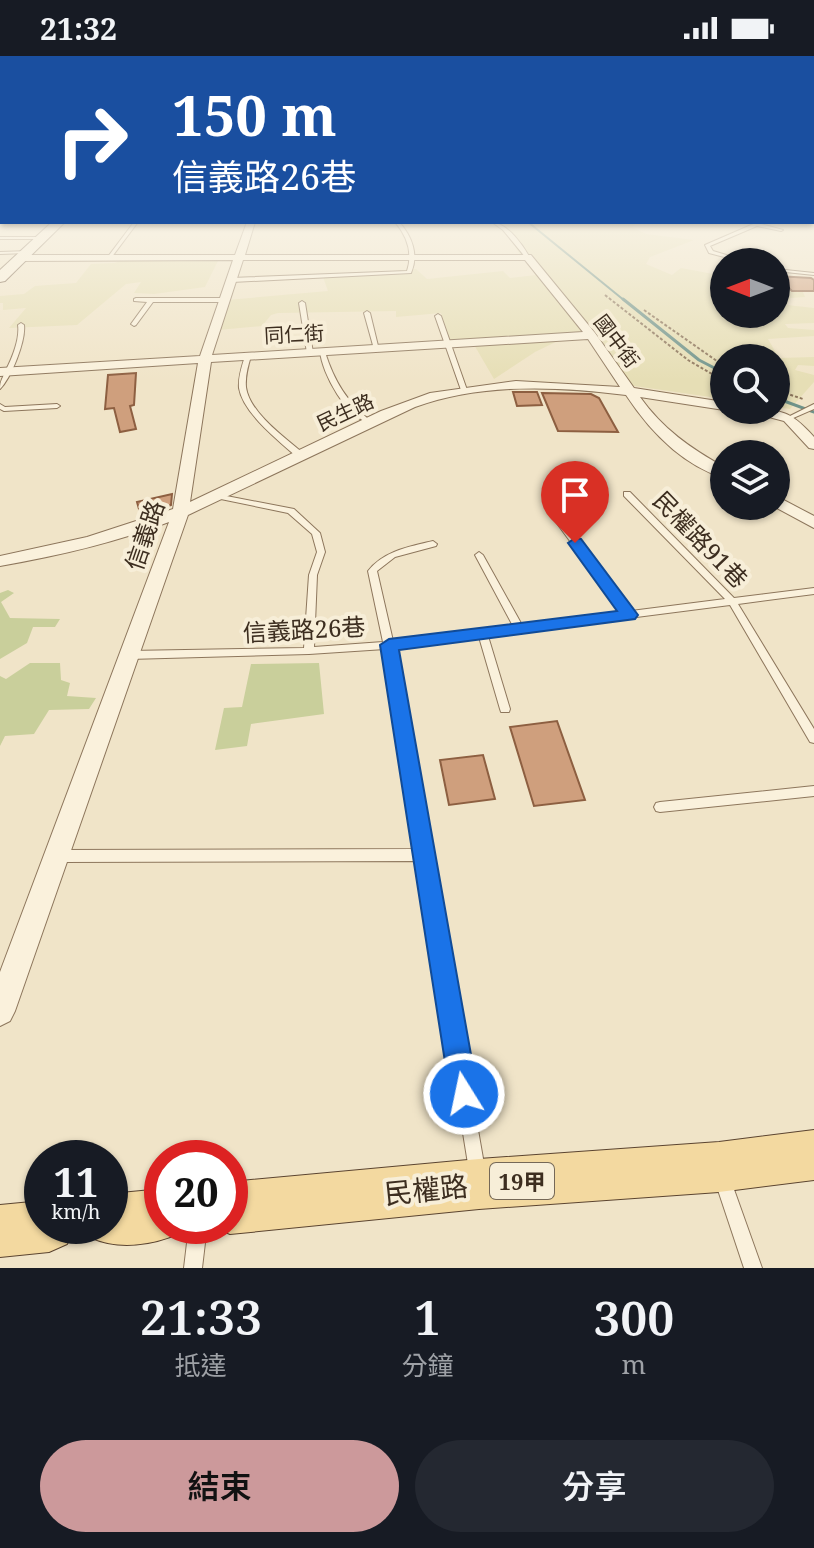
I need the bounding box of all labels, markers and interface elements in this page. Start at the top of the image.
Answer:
text: 21:32 [40,8,117,49]
text: 150 m [172,76,337,152]
icon: right [40,88,144,192]
text: 信義路26巷 [172,152,356,201]
north arrow [710,248,790,328]
map controls [710,248,790,520]
street label: 國中街 [588,309,646,373]
street label: 同仁街 [263,319,325,349]
button: search [710,344,790,424]
street label: 民生路 [312,387,378,437]
button: layers [710,440,790,520]
pin [541,461,609,543]
icon: arrive [553,473,597,517]
street label: 民權路91巷 [646,483,756,595]
street label: 信義路 [117,496,171,574]
street label: 信義路26巷 [242,609,366,649]
position arrow [422,1052,506,1136]
speed limit sign: 20 [144,1140,248,1244]
text: 11 [53,1154,99,1209]
road number: 19甲 [490,1163,554,1199]
street label: 民權路 [382,1166,470,1212]
text: km/h [51,1198,101,1225]
text: 21:33 [140,1284,262,1349]
text: 1 [414,1284,441,1349]
text: 300 [593,1285,674,1350]
text: m [622,1346,646,1382]
text: 抵達 [175,1347,227,1383]
text: 分鐘 [402,1347,454,1383]
button: 結束 [40,1440,399,1532]
button: 分享 [415,1440,774,1532]

